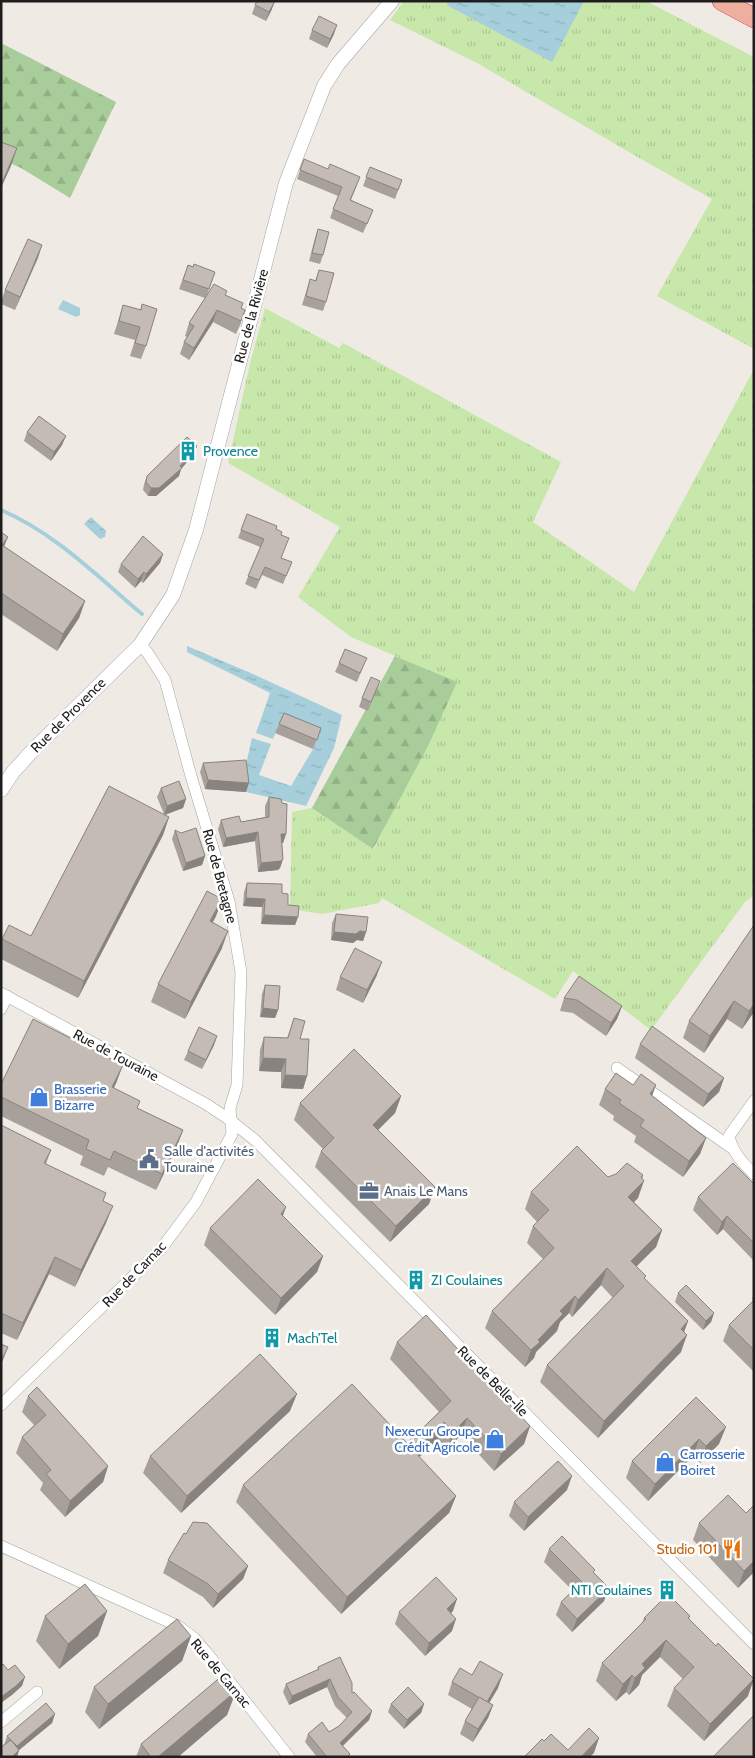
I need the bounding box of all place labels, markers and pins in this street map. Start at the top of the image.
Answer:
building icon: Provence [177,440,199,462]
place label: Provence [203,442,258,460]
place label: Brasserie Bizarre [54,1080,107,1114]
shop icon: Brasserie Bizarre [28,1086,50,1108]
place label: Salle d'activités Touraine [164,1142,254,1176]
public building icon: Salle d'activités Touraine [138,1148,160,1170]
office icon: Anais Le Mans [358,1180,380,1202]
place label: Anais Le Mans [384,1182,468,1200]
building icon: ZI Coulaines [405,1269,427,1291]
place label: ZI Coulaines [431,1271,503,1289]
building icon: Mach’Tel [261,1327,283,1349]
place label: Mach’Tel [287,1329,338,1347]
place label: Nexecur Groupe Crédit Agricole [385,1422,480,1456]
shop icon: Nexecur Groupe Crédit Agricole [484,1428,506,1450]
place label: Carrosserie Boiret [680,1445,745,1479]
shop icon: Carrosserie Boiret [654,1451,676,1473]
restaurant icon: Studio 101 [721,1538,743,1560]
place label: Studio 101 [656,1540,717,1558]
building icon: NTI Coulaines [656,1579,678,1601]
place label: NTI Coulaines [571,1581,652,1599]

